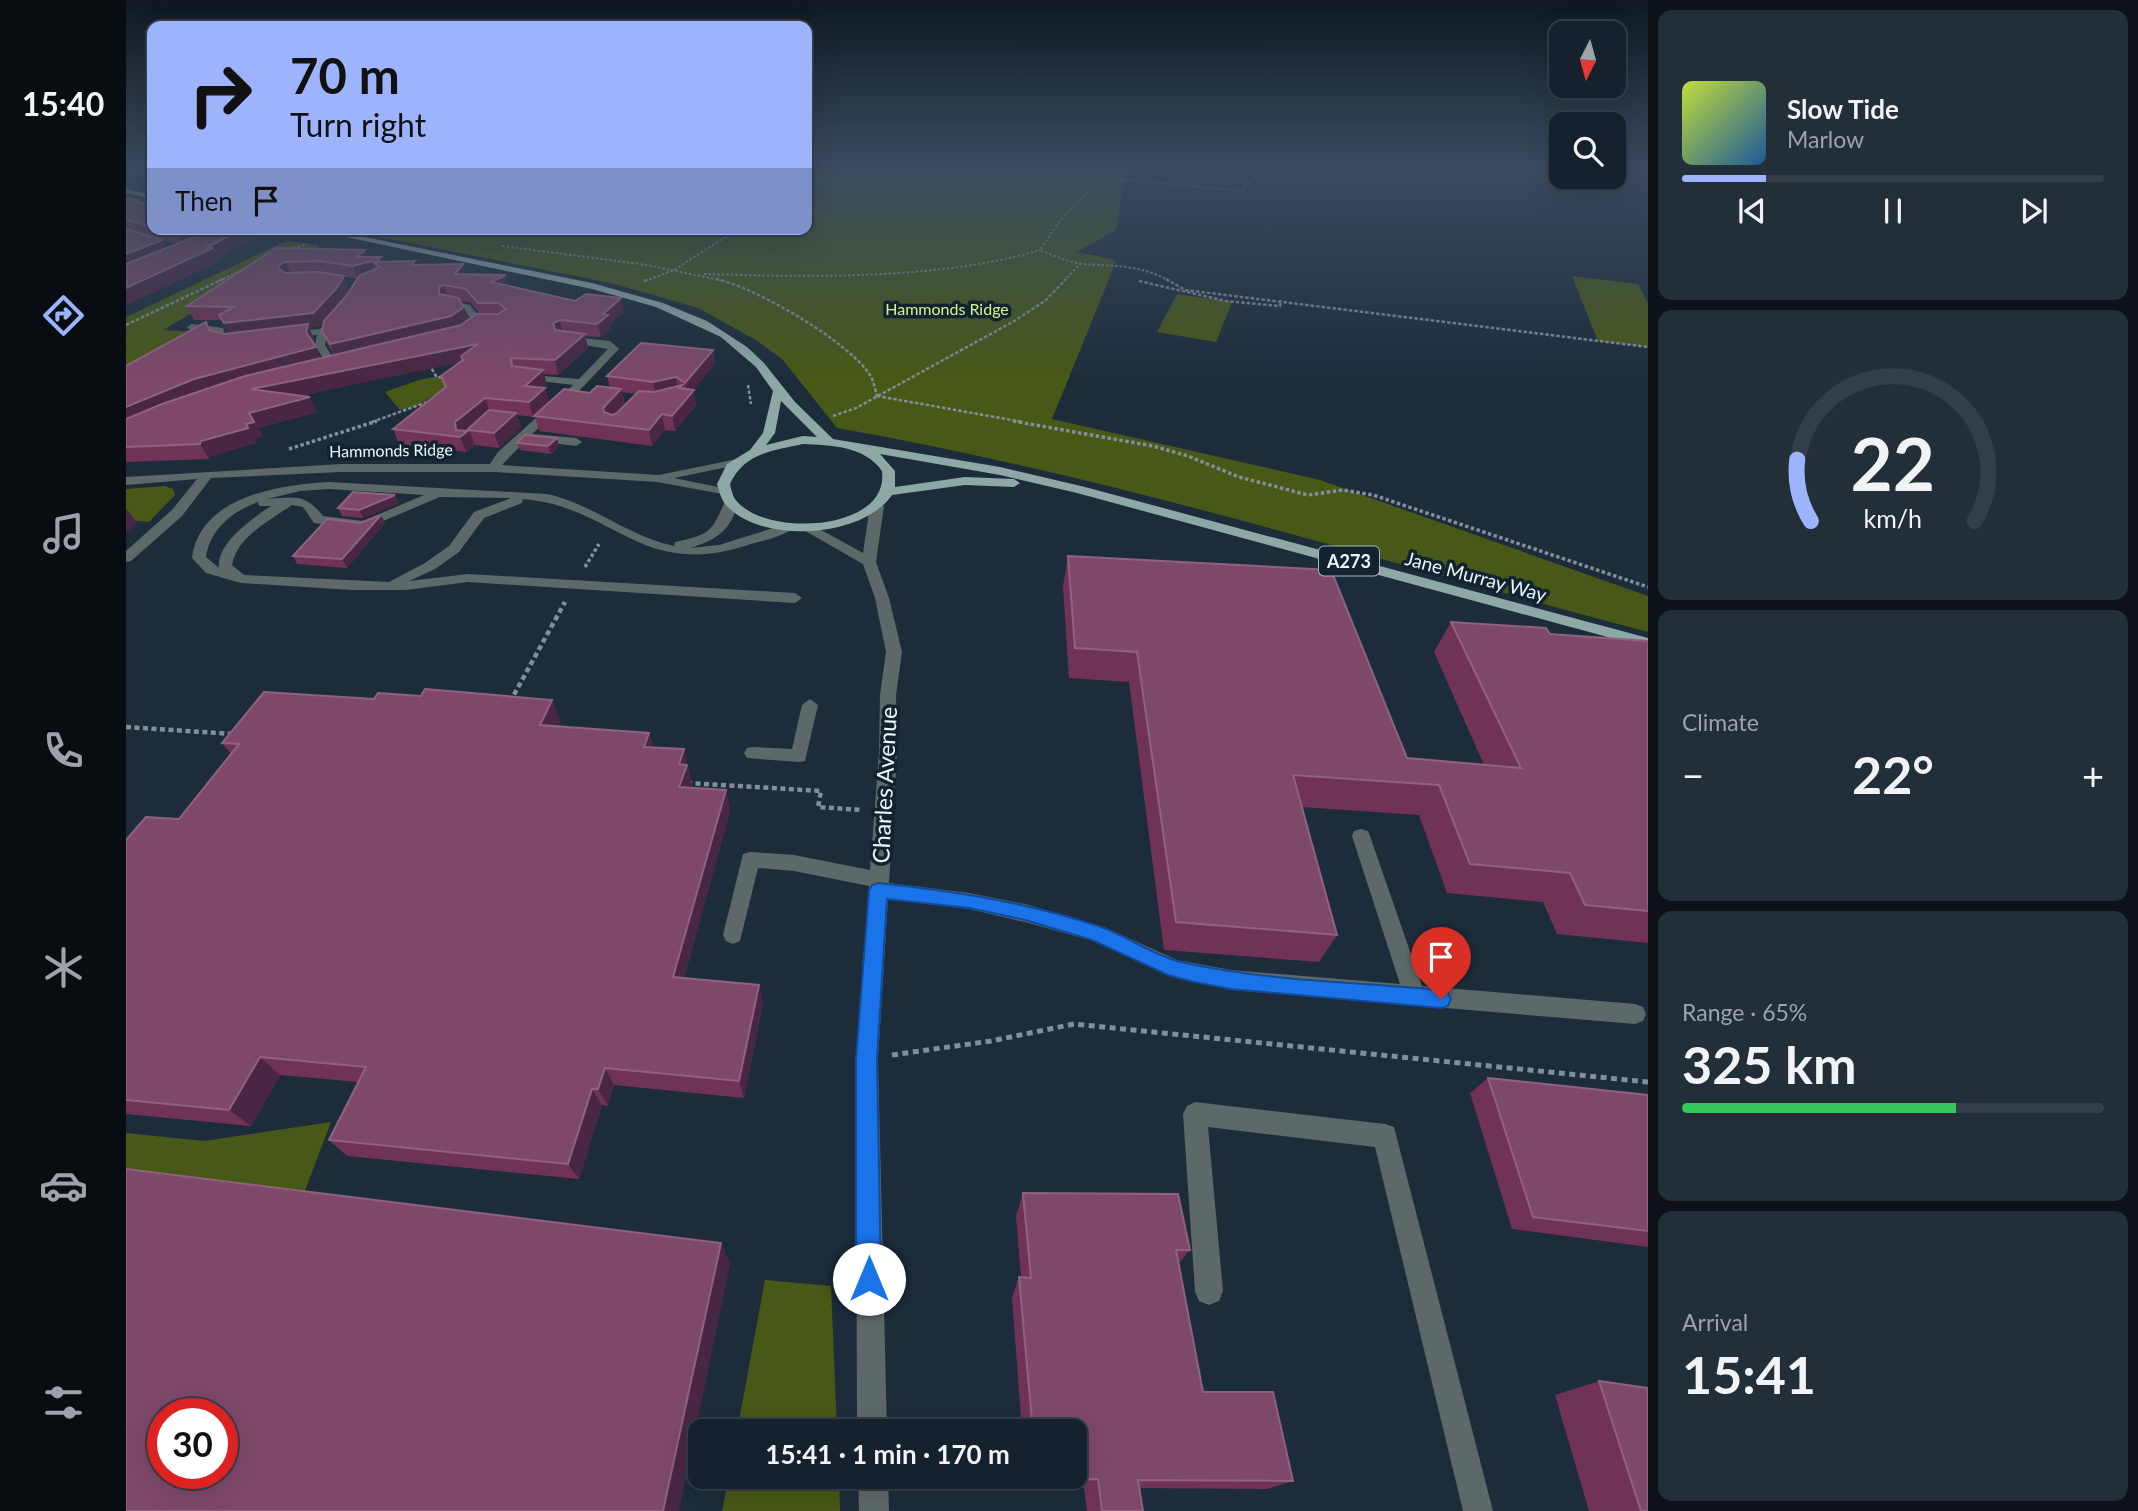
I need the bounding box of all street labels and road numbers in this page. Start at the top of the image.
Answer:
street label: Hammonds Ridge [329,439,453,461]
road number: A273 [1319,546,1379,576]
street label: Jane Murray Way [1403,546,1549,606]
street label: Charles Avenue [866,706,902,864]

